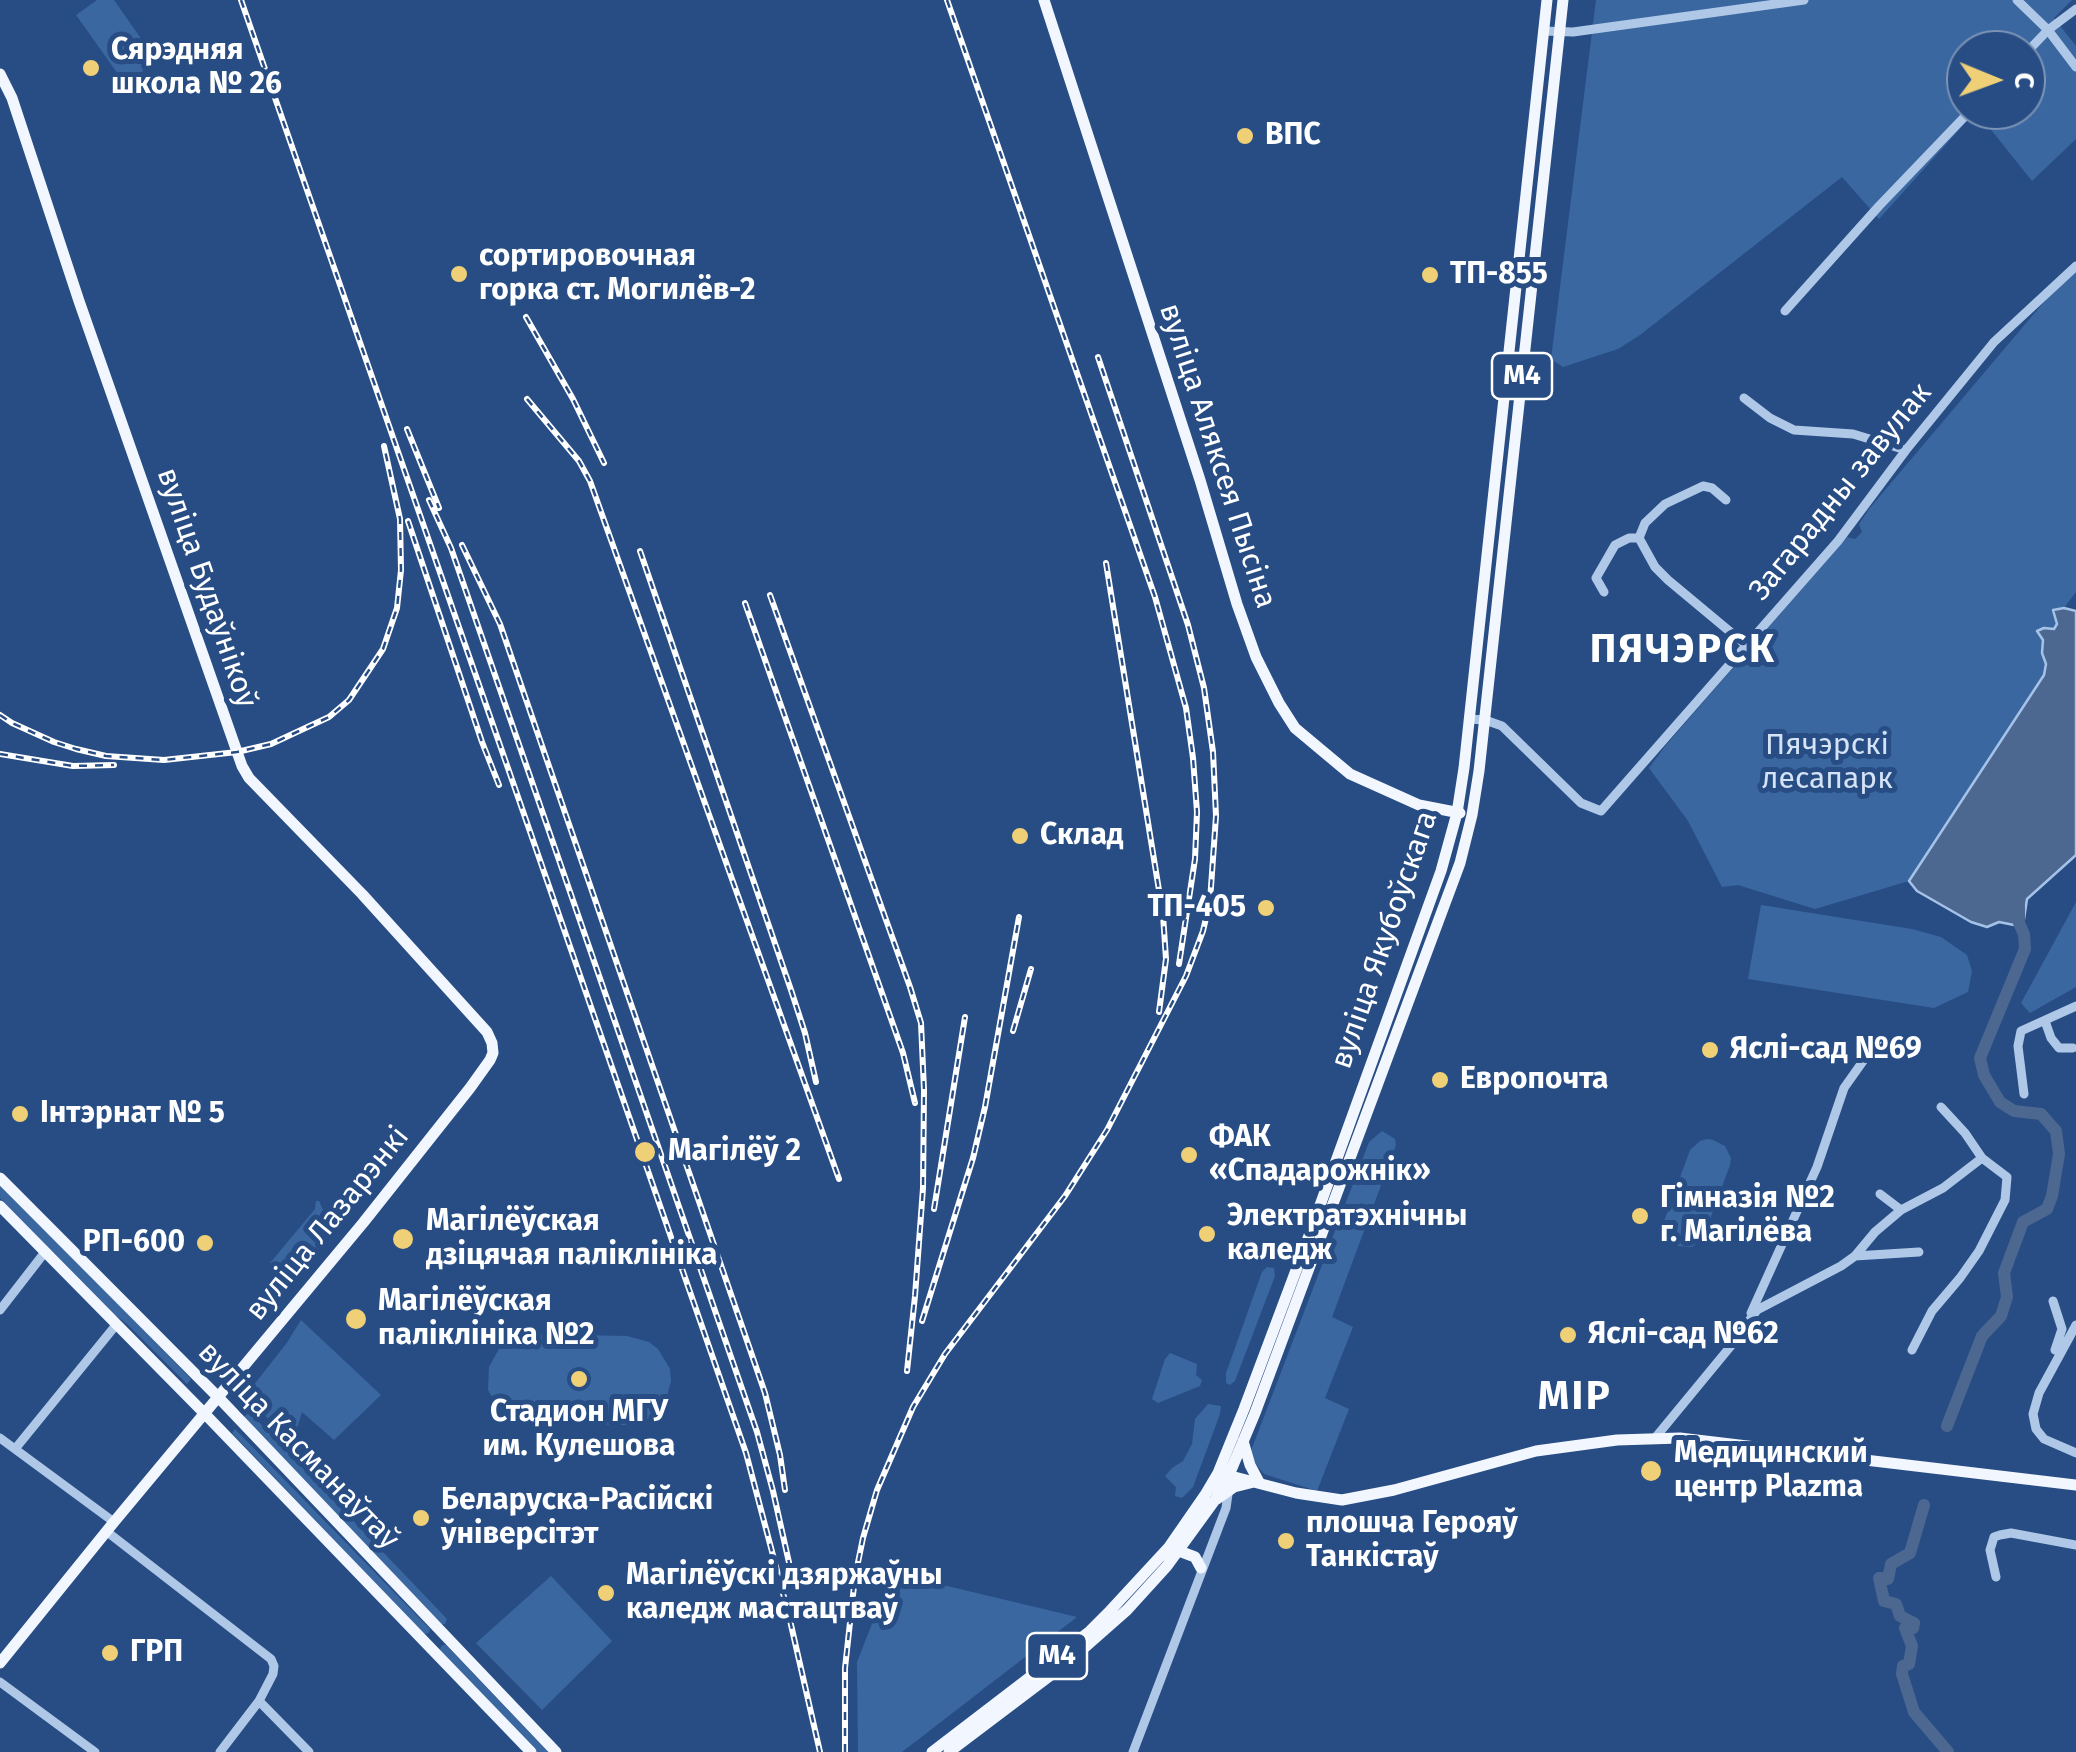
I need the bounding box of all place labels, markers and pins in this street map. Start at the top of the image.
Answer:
place label: Сярэдняя школа № 26 [111,33,282,104]
marker: Сярэдняя школа № 26 [80,57,102,79]
place label: ВПС [1265,118,1321,154]
marker: ВПС [1234,125,1256,147]
place label: сортировочная горка ст. Могилёв-2 [479,239,755,310]
place label: ТП-855 [1450,257,1548,293]
marker: сортировочная горка ст. Могилёв-2 [448,263,470,285]
marker: ТП-855 [1419,264,1441,286]
place label: Склад [1040,818,1124,854]
marker: Склад [1009,825,1031,847]
place label: ТП-405 [1147,890,1246,926]
marker: ТП-405 [1255,897,1277,919]
place label: Яслі-сад №69 [1730,1032,1922,1068]
marker: Яслі-сад №69 [1699,1039,1721,1061]
place label: Европочта [1460,1062,1609,1098]
marker: Европочта [1429,1069,1451,1091]
place label: Інтэрнат № 5 [40,1096,225,1132]
marker: Інтэрнат № 5 [9,1103,31,1125]
place label: ФАК «Спадарожнік» [1209,1120,1431,1190]
place label: Магілёў 2 [668,1134,801,1170]
marker: Магілёў 2 [632,1139,658,1165]
marker: ФАК «Спадарожнік» [1178,1144,1200,1166]
place label: Гімназія №2 г. Магілёва [1660,1181,1835,1252]
place label: Электратэхнічны каледж [1227,1199,1467,1270]
place label: Магілёўская дзіцячая паліклініка [426,1204,717,1274]
marker: Гімназія №2 г. Магілёва [1629,1205,1651,1227]
marker: Электратэхнічны каледж [1196,1223,1218,1245]
place label: РП-600 [83,1225,185,1261]
marker: Магілёўская дзіцячая паліклініка [390,1226,416,1252]
marker: РП-600 [194,1232,216,1254]
place label: Магілёўская паліклініка №2 [378,1284,595,1354]
marker: Магілёўская паліклініка №2 [343,1306,369,1332]
place label: Яслі-сад №62 [1588,1317,1779,1353]
marker: Яслі-сад №62 [1557,1324,1579,1346]
marker: Стадион МГУ им. Кулешова [568,1368,590,1390]
place label: Стадион МГУ им. Кулешова [483,1395,675,1466]
place label: Медицинский центр Plazma [1674,1436,1868,1506]
marker: Медицинский центр Plazma [1638,1458,1664,1484]
place label: Беларуска-Расійскі ўніверсітэт [441,1483,713,1554]
place label: плошча Герояў Танкістаў [1306,1506,1518,1576]
marker: Беларуска-Расійскі ўніверсітэт [410,1507,432,1529]
marker: плошча Герояў Танкістаў [1275,1530,1297,1552]
place label: Магілёўскі дзяржаўны каледж мастацтваў [626,1558,942,1628]
marker: Магілёўскі дзяржаўны каледж мастацтваў [595,1582,617,1604]
place label: ГРП [130,1635,183,1671]
marker: ГРП [99,1642,121,1664]

